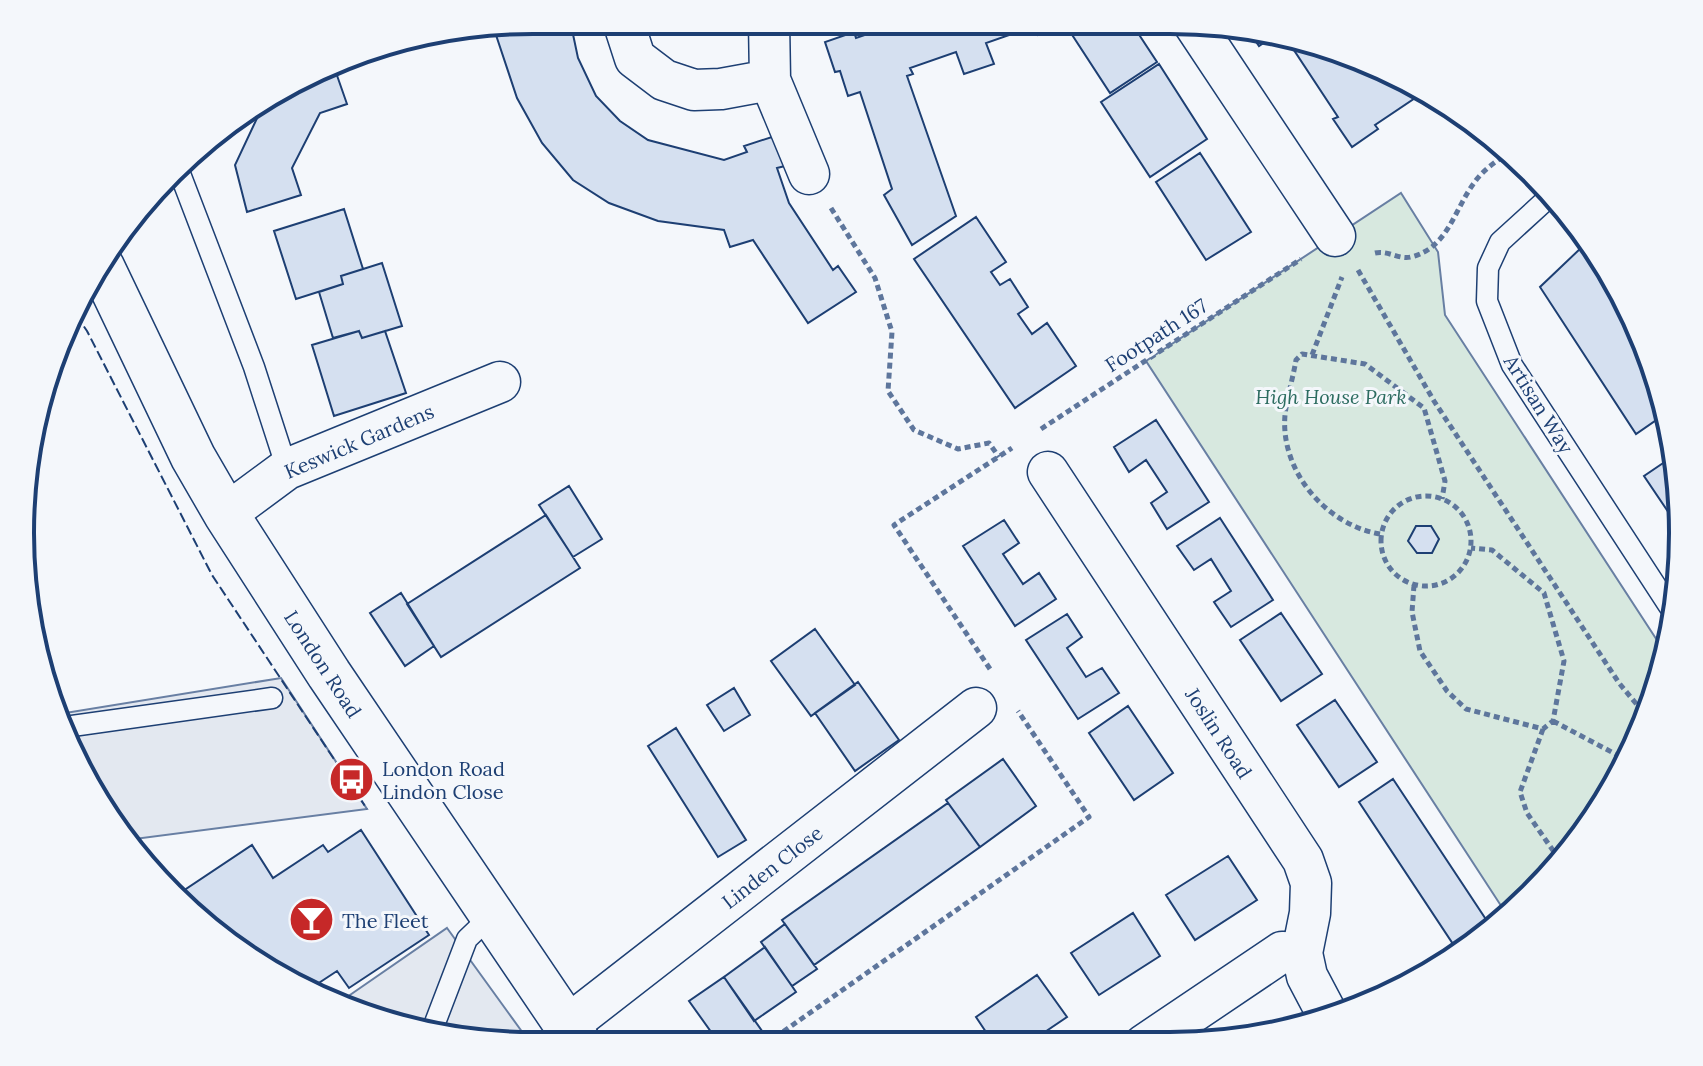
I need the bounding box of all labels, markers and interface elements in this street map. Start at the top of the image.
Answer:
street label: Footpath 167 [1100,293,1212,377]
street label: Artisan Way [1498,349,1579,458]
park label: High House Park [1255,384,1407,409]
street label: Keswick Gardens [280,398,438,484]
street label: London Road [279,606,367,722]
street label: Joslin Road [1180,682,1258,783]
bus stop icon: London Road Lindon Close [327,755,375,803]
place label: London Road Lindon Close [382,756,505,804]
street label: Linden Close [717,820,827,914]
bar icon: The Fleet [287,896,335,944]
place label: The Fleet [342,908,429,933]

